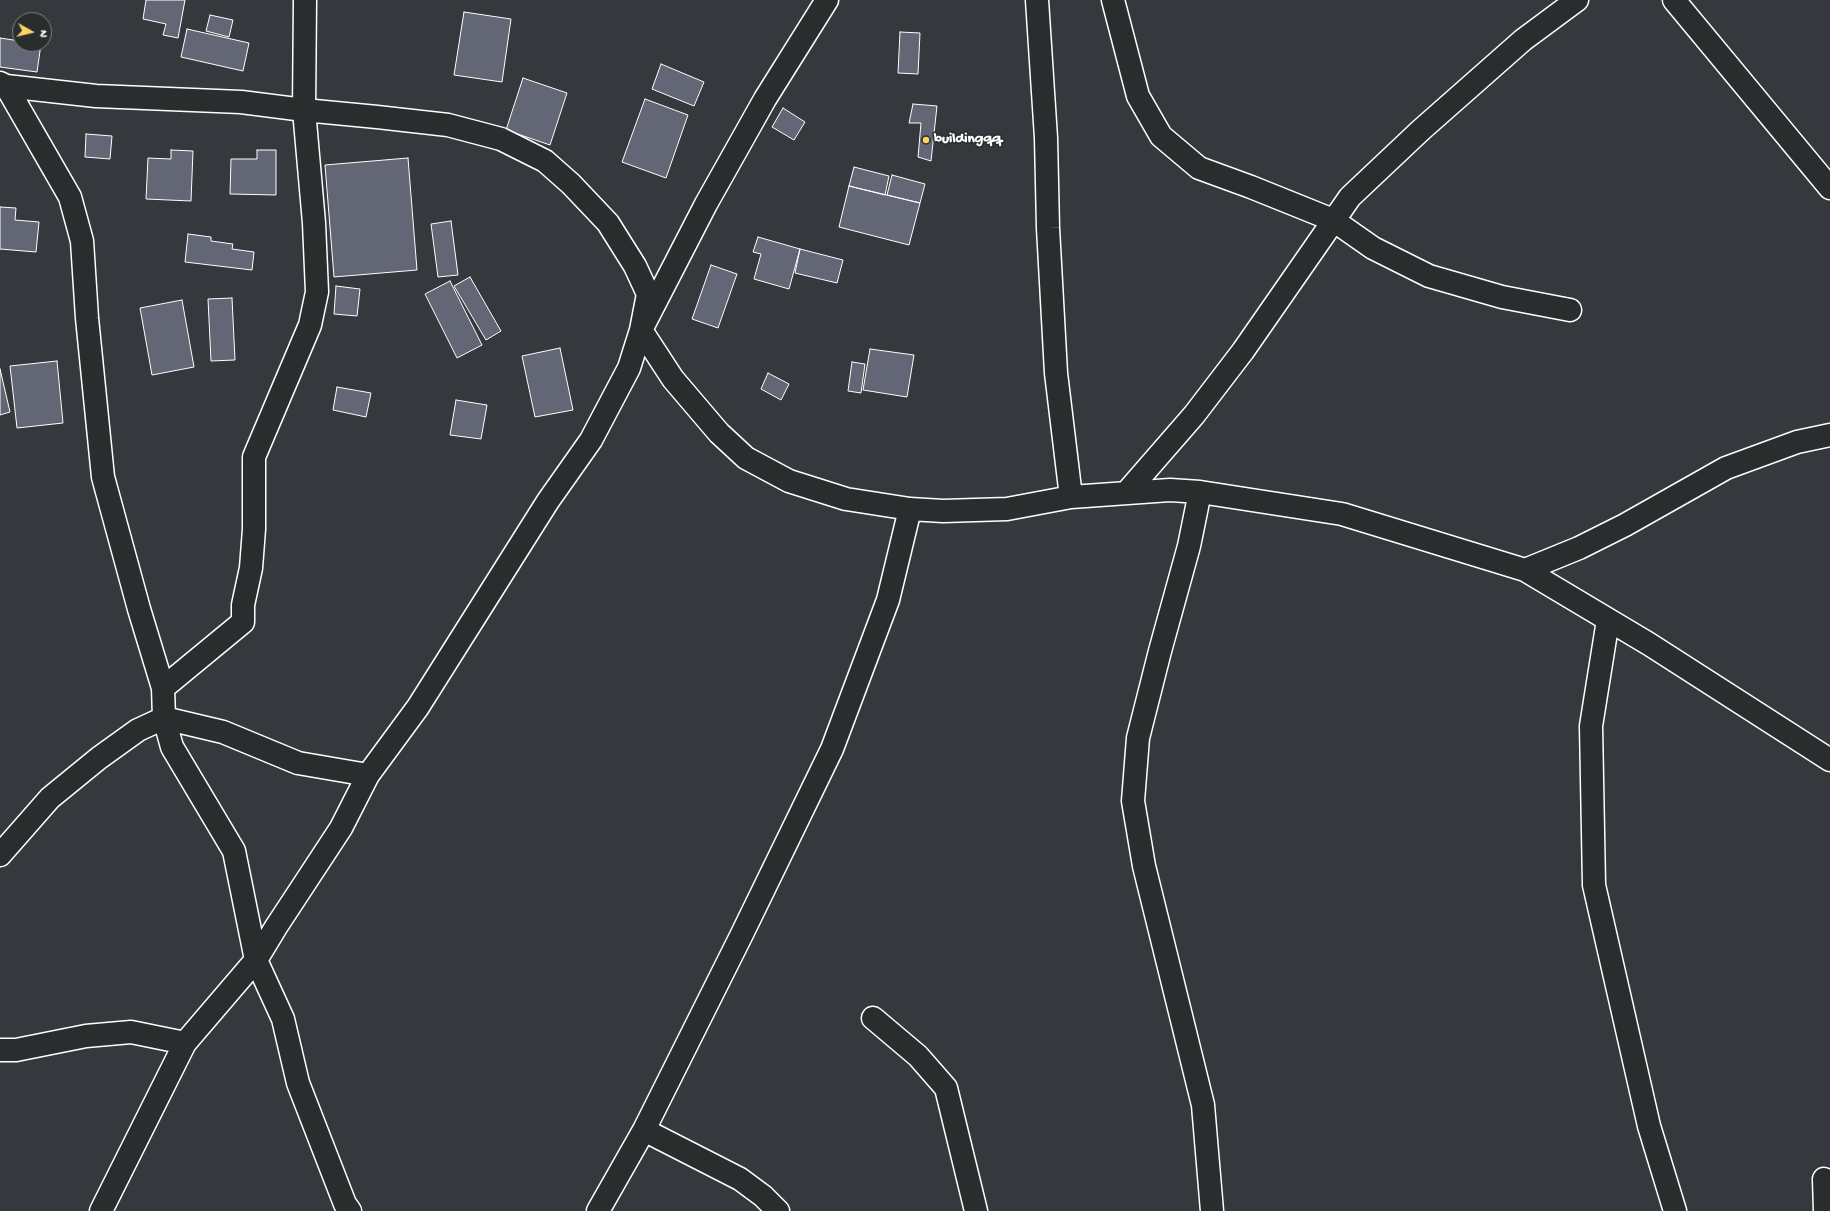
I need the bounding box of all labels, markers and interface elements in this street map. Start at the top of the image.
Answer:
north arrow [12,12,52,52]
text: N [36,29,49,38]
place label: buildingqq [934,131,1001,149]
marker: buildingqq [921,135,931,145]

